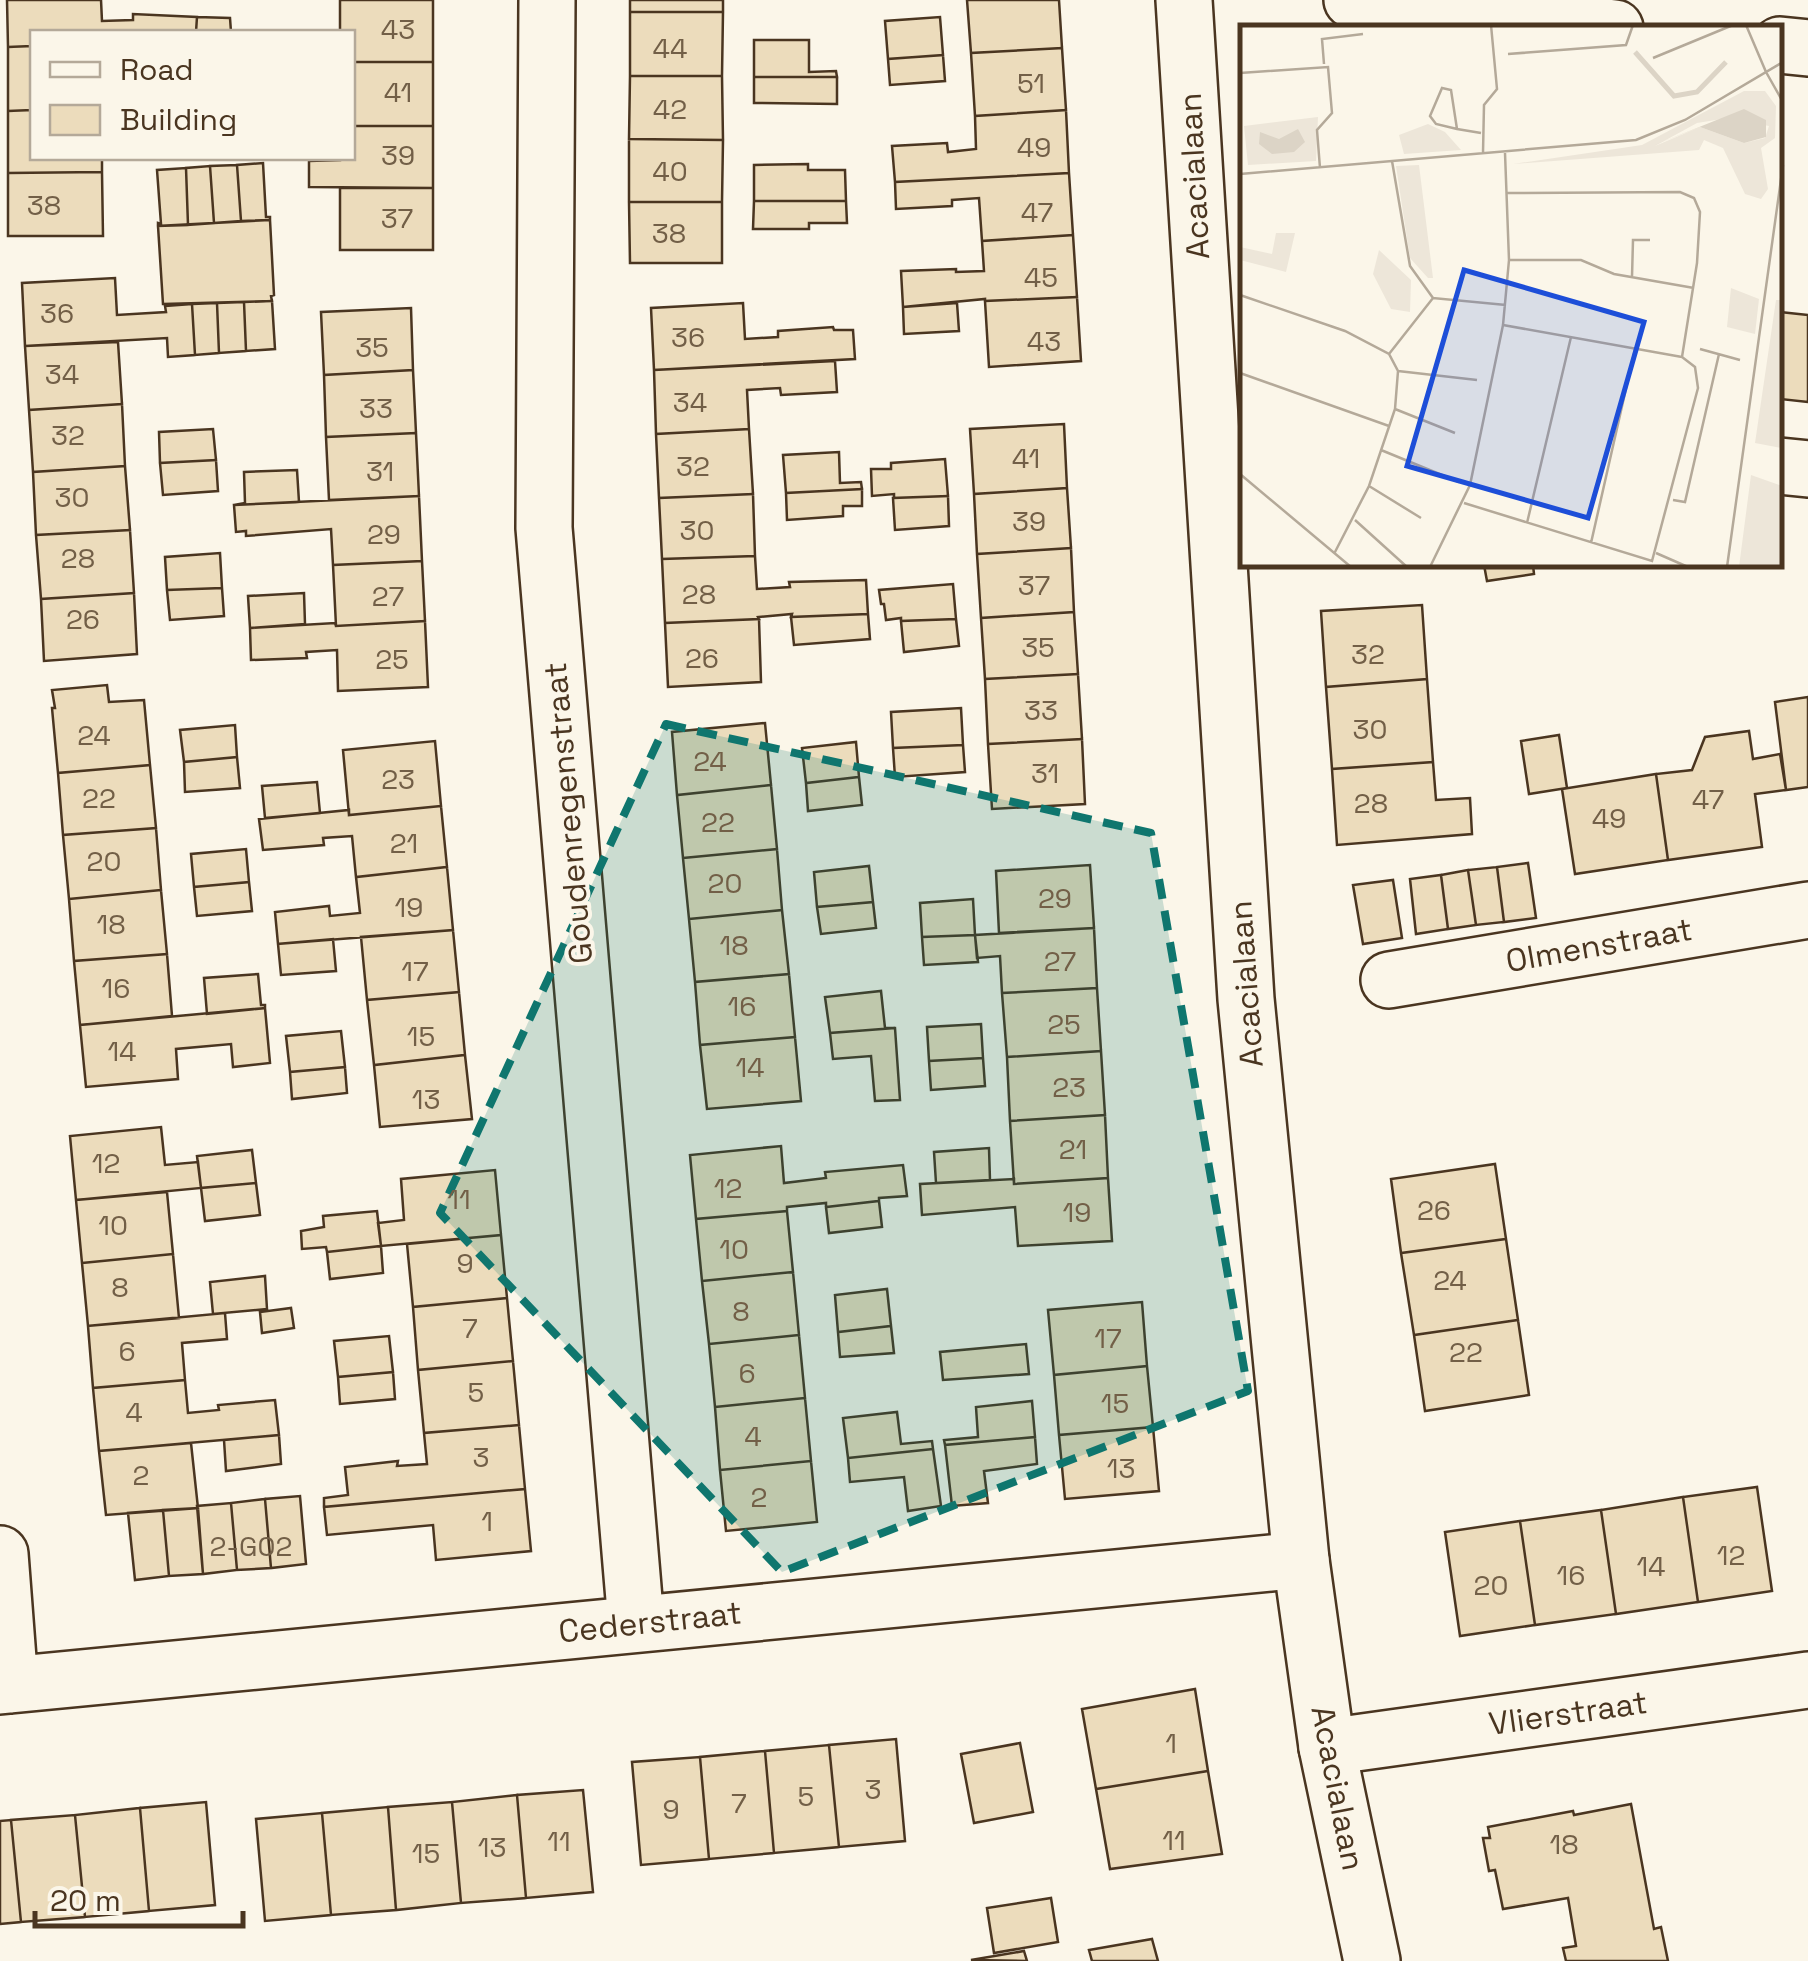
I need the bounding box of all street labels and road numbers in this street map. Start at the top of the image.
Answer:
street label: Acacialaan [1170,92,1218,260]
street label: Goudenregenstraat [535,661,601,965]
street label: Acacialaan [1220,899,1272,1069]
street label: Olmenstraat [1503,909,1695,981]
street label: Cederstraat [556,1592,744,1652]
street label: Vlierstraat [1486,1682,1650,1744]
street label: Acacialaan [1302,1702,1374,1874]

